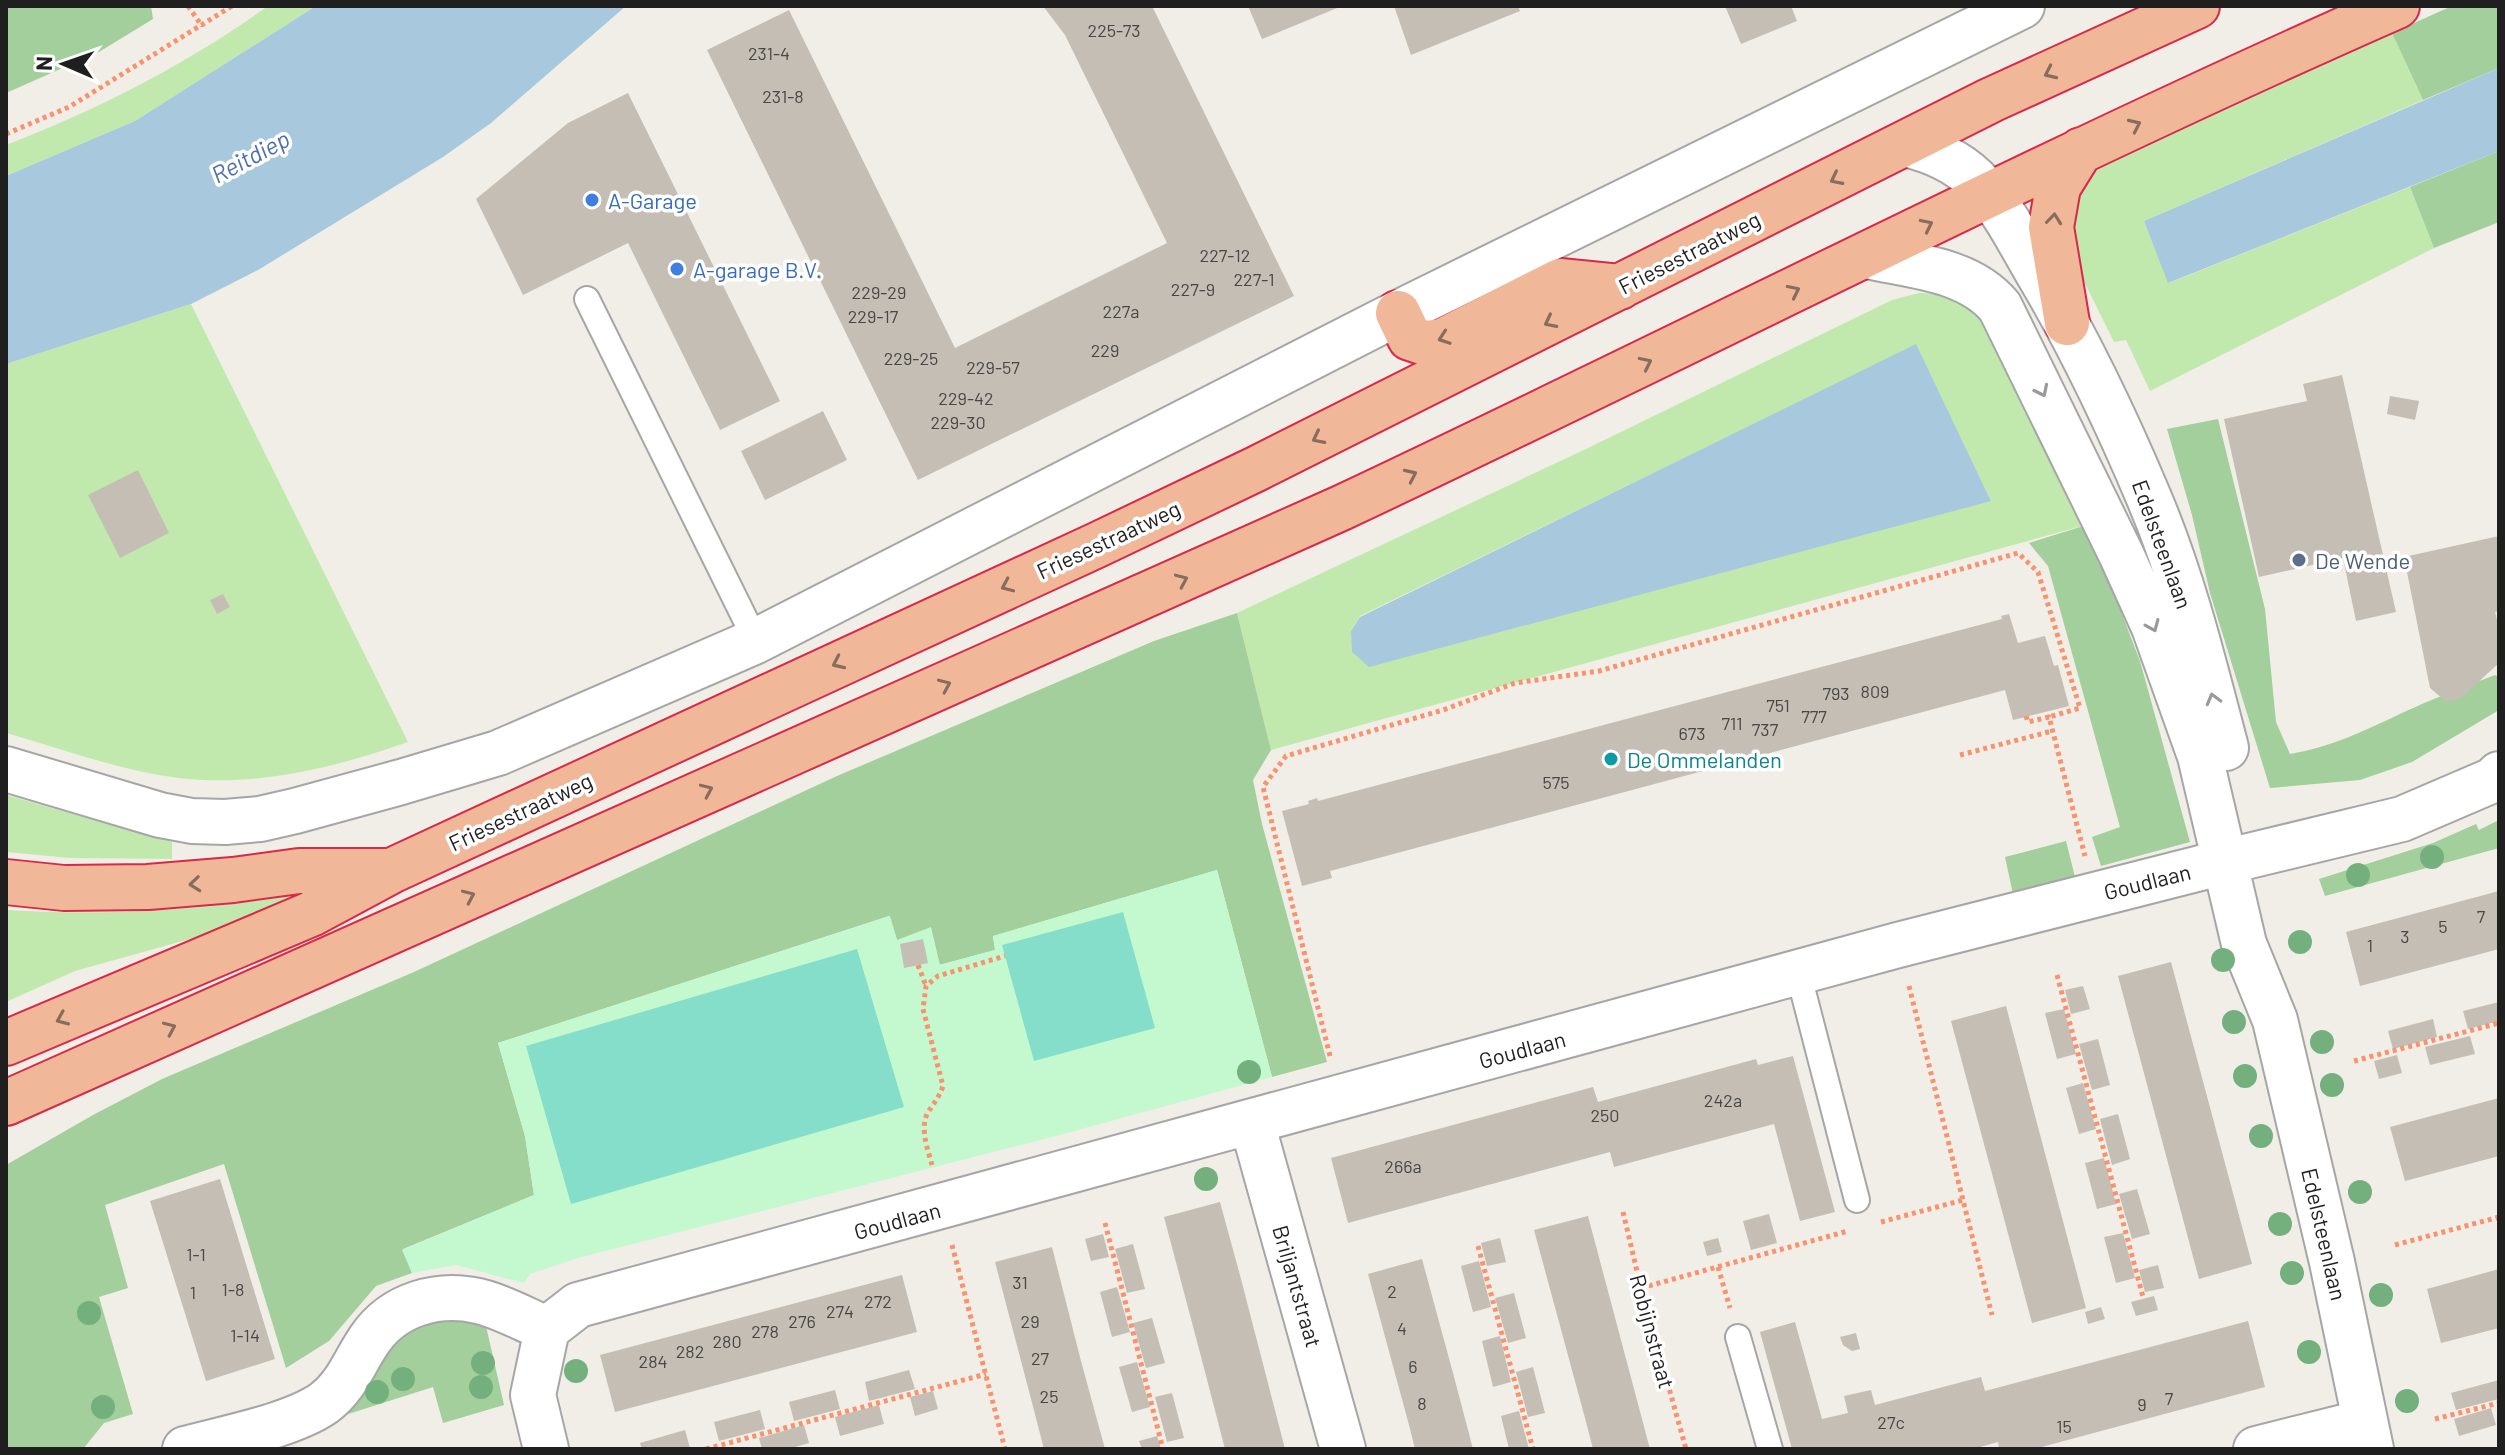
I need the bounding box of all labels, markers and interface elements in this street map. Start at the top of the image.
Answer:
house number: 225-73 [1088,19,1140,41]
north arrow [24,24,104,104]
house number: 231-4 [748,42,790,64]
text: N [30,55,56,71]
one-way arrow [2044,64,2058,80]
house number: 231-8 [762,85,804,107]
one-way arrow [2127,119,2141,135]
water label: Reitdiep [206,123,294,189]
one-way arrow [1829,169,1844,184]
place label: A-Garage [608,187,697,213]
marker: A-Garage [583,191,601,209]
street label: Friesestraatweg [1614,205,1764,299]
one-way arrow [2045,212,2062,225]
one-way arrow [1919,219,1934,235]
house number: 227-12 [1200,244,1250,266]
place label: A-garage B.V. [693,256,822,282]
marker: A-garage B.V. [668,260,686,278]
house number: 227-1 [1233,268,1275,290]
house number: 227-9 [1171,278,1215,300]
house number: 229-29 [852,281,906,303]
one-way arrow [1786,285,1801,301]
house number: 227a [1102,300,1140,322]
house number: 229-17 [848,305,899,327]
one-way arrow [1544,312,1559,327]
one-way arrow [1438,328,1452,344]
house number: 229 [1091,339,1119,361]
house number: 229-25 [884,347,938,369]
house number: 229-57 [966,356,1020,378]
one-way arrow [1638,357,1652,373]
one-way arrow [2032,383,2048,397]
house number: 229-42 [938,387,994,409]
house number: 229-30 [930,411,986,433]
one-way arrow [1311,429,1326,444]
one-way arrow [1403,469,1418,485]
street label: Edelsteenlaan [2128,476,2198,612]
street label: Friesestraatweg [1032,494,1184,584]
place label: De Wende [2315,547,2410,573]
marker: De Wende [2290,551,2308,569]
one-way arrow [1174,574,1188,590]
one-way arrow [1001,576,1015,592]
one-way arrow [2143,618,2160,632]
one-way arrow [832,653,847,669]
one-way arrow [936,679,951,695]
house number: 809 [1861,680,1889,702]
house number: 793 [1822,682,1850,704]
one-way arrow [2206,692,2222,706]
house number: 751 [1766,694,1790,716]
house number: 777 [1801,705,1827,727]
house number: 711 [1721,712,1743,734]
house number: 737 [1752,718,1779,740]
house number: 673 [1678,722,1706,744]
place label: De Ommelanden [1627,746,1782,772]
marker: De Ommelanden [1602,750,1620,768]
street label: Friesestraatweg [444,766,596,856]
house number: 575 [1542,771,1570,793]
one-way arrow [699,784,713,800]
street label: Goudlaan [2101,858,2193,904]
one-way arrow [188,876,201,893]
one-way arrow [461,889,475,905]
house number: 7 [2477,905,2486,927]
house number: 5 [2438,915,2448,937]
house number: 3 [2400,925,2410,947]
house number: 1 [2367,934,2373,956]
one-way arrow [56,1010,70,1026]
one-way arrow [162,1022,176,1038]
street label: Goudlaan [1476,1025,1568,1073]
house number: 242a [1704,1089,1742,1111]
house number: 250 [1590,1104,1620,1126]
house number: 266a [1384,1155,1422,1177]
street label: Edelsteenlaan [2297,1165,2353,1303]
street label: Goudlaan [851,1196,943,1244]
street label: Briljantstraat [1268,1222,1328,1350]
house number: 1-1 [186,1243,206,1265]
house number: 31 [1012,1271,1028,1293]
street label: Robijnstraat [1625,1271,1681,1391]
house number: 1-8 [222,1278,244,1300]
house number: 2 [1387,1280,1397,1302]
house number: 1 [190,1281,196,1303]
house number: 272 [864,1290,892,1312]
house number: 274 [826,1300,854,1322]
house number: 276 [788,1310,816,1332]
house number: 29 [1020,1310,1040,1332]
house number: 4 [1397,1317,1407,1339]
house number: 278 [751,1320,779,1342]
house number: 1-14 [230,1324,260,1346]
house number: 280 [712,1330,742,1352]
house number: 282 [676,1340,704,1362]
house number: 27 [1031,1347,1050,1369]
house number: 284 [639,1350,667,1372]
house number: 6 [1408,1355,1418,1377]
house number: 25 [1040,1385,1058,1407]
house number: 7 [2165,1387,2174,1409]
house number: 8 [1417,1392,1427,1414]
house number: 9 [2137,1393,2147,1415]
house number: 27c [1877,1411,1905,1433]
house number: 15 [2056,1415,2072,1437]

